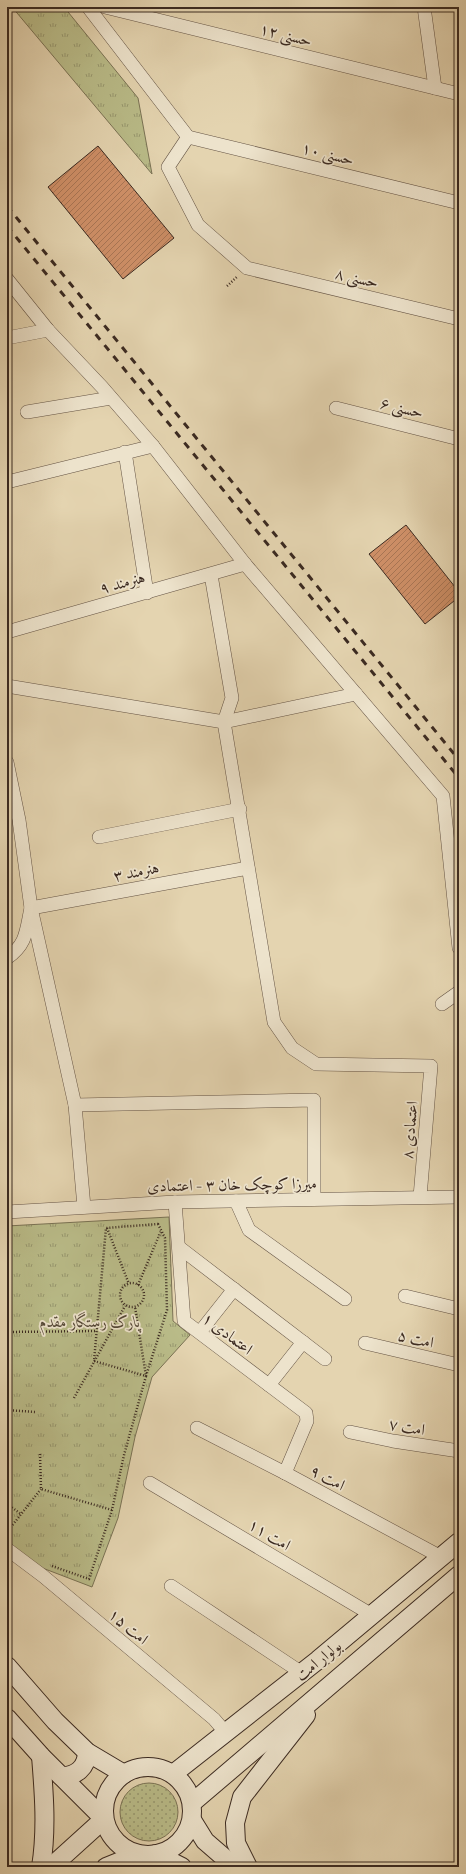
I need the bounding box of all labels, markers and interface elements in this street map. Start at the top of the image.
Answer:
street label: حسنی ۱۲ [257,19,314,52]
street label: حسنی ۱۰ [299,138,356,171]
street label: حسنی ۸ [333,263,380,294]
street label: حسنی ۶ [378,393,425,424]
street label: هنرمند ۹ [97,567,147,599]
street label: هنرمند ۳ [112,858,161,886]
street label: اعتمادی ۸ [397,1100,422,1160]
street label: میرزا کوچک خان ۳ - اعتمادی [147,1174,317,1196]
street label: اعتمادی ۱ [198,1308,257,1359]
park label: پارک رستگار مقدم [40,1311,142,1336]
street label: امت ۵ [396,1325,436,1353]
street label: امت ۷ [387,1414,427,1440]
street label: امت ۹ [307,1460,348,1495]
street label: امت ۱۱ [245,1514,294,1555]
street label: امت ۱۵ [104,1604,152,1649]
street label: بولوار امت [291,1636,346,1685]

